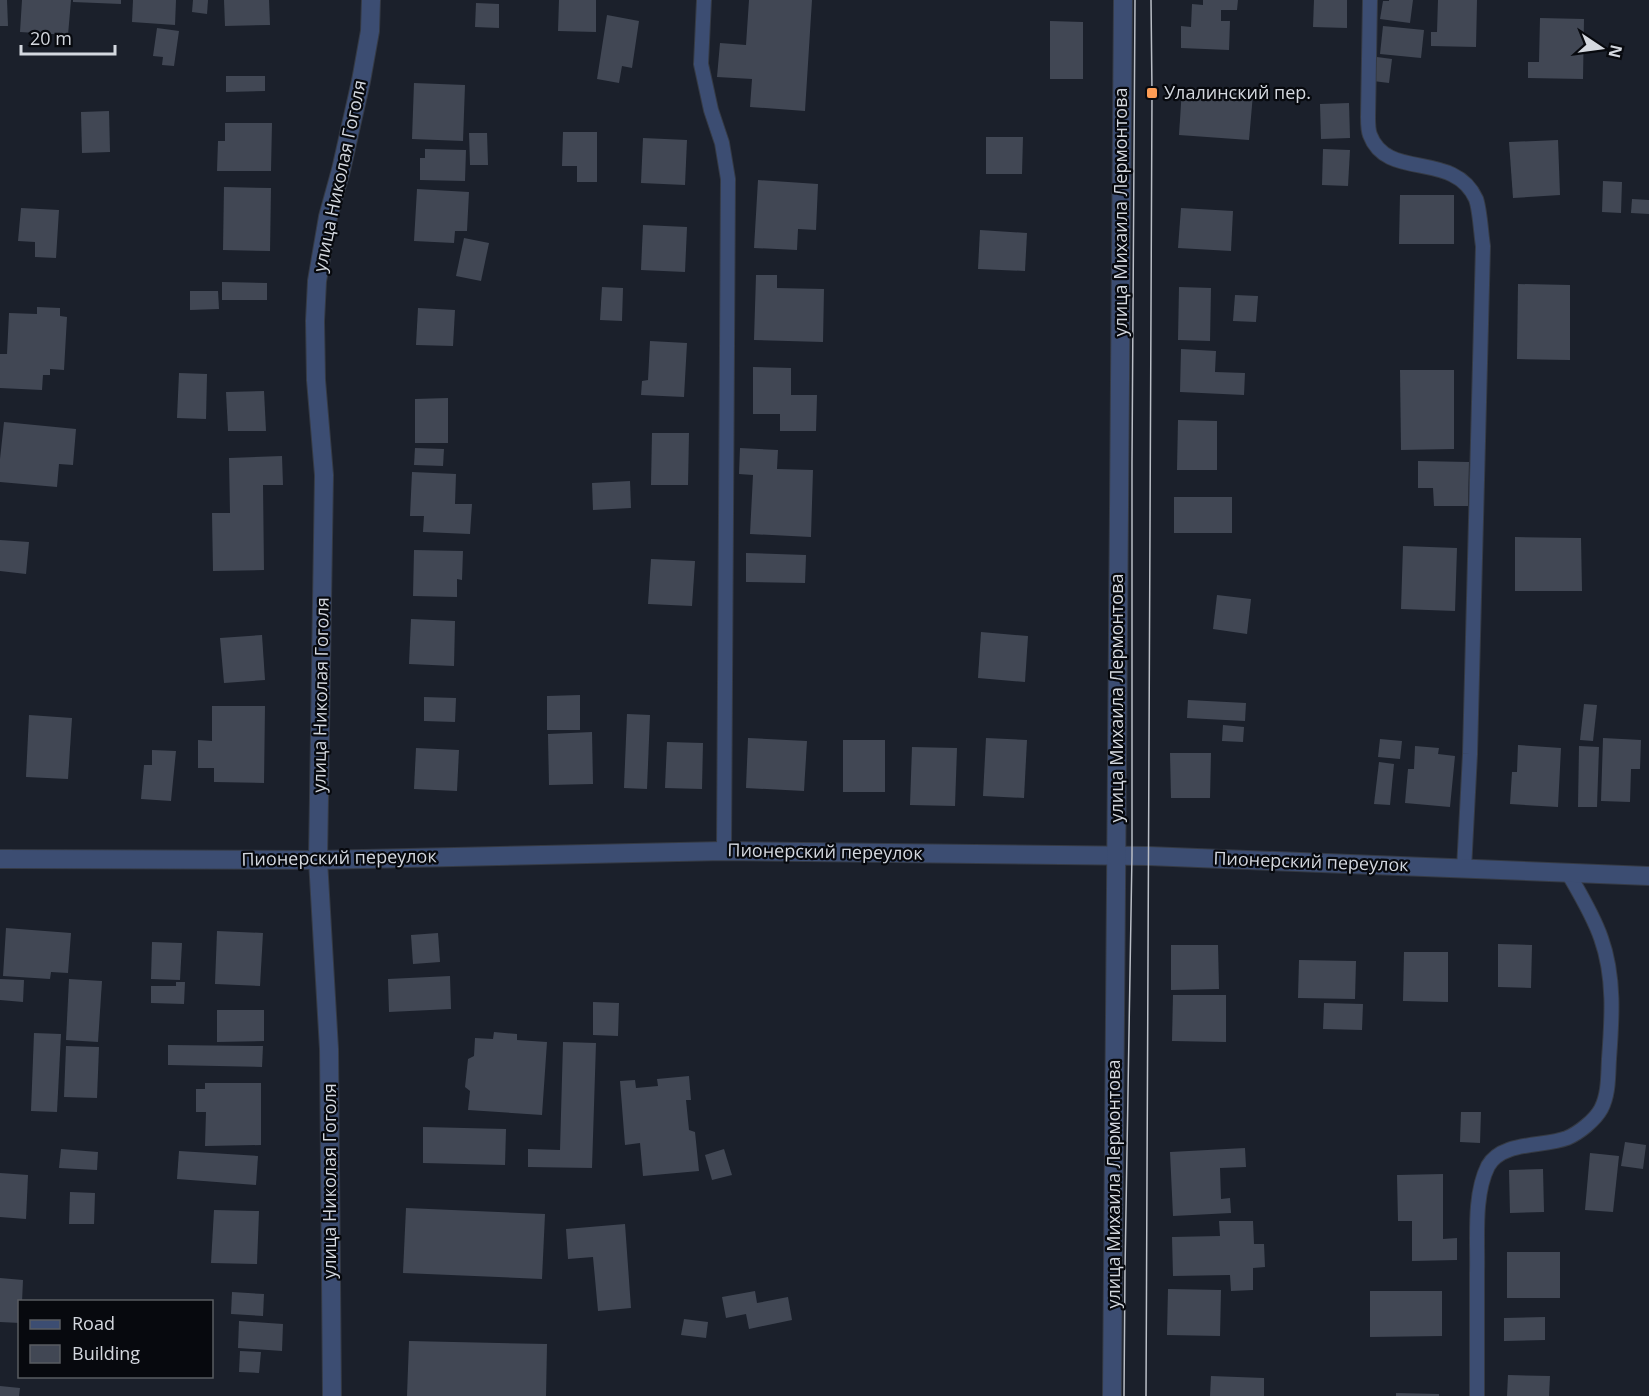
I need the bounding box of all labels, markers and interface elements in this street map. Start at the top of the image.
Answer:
scale bar [21,18,116,56]
north arrow [1571,18,1631,78]
text: 20 m [30,26,72,50]
text: N [1603,43,1628,60]
street label: улица Николая Гоголя [307,78,371,274]
place label: Улалинский пер. [1164,80,1311,104]
marker: Улалинский пер. [1145,86,1159,100]
street label: улица Михаила Лермонтова [1108,87,1132,337]
street label: улица Михаила Лермонтова [1104,573,1128,823]
street label: улица Николая Гоголя [306,597,334,793]
street label: Пионерский переулок [727,837,924,865]
street label: Пионерский переулок [241,843,437,871]
street label: Пионерский переулок [1213,846,1410,876]
street label: улица Михаила Лермонтова [1101,1059,1125,1309]
street label: улица Николая Гоголя [317,1083,341,1279]
legend [18,1300,213,1378]
text: Road [72,1311,115,1335]
text: Building [72,1341,140,1365]

